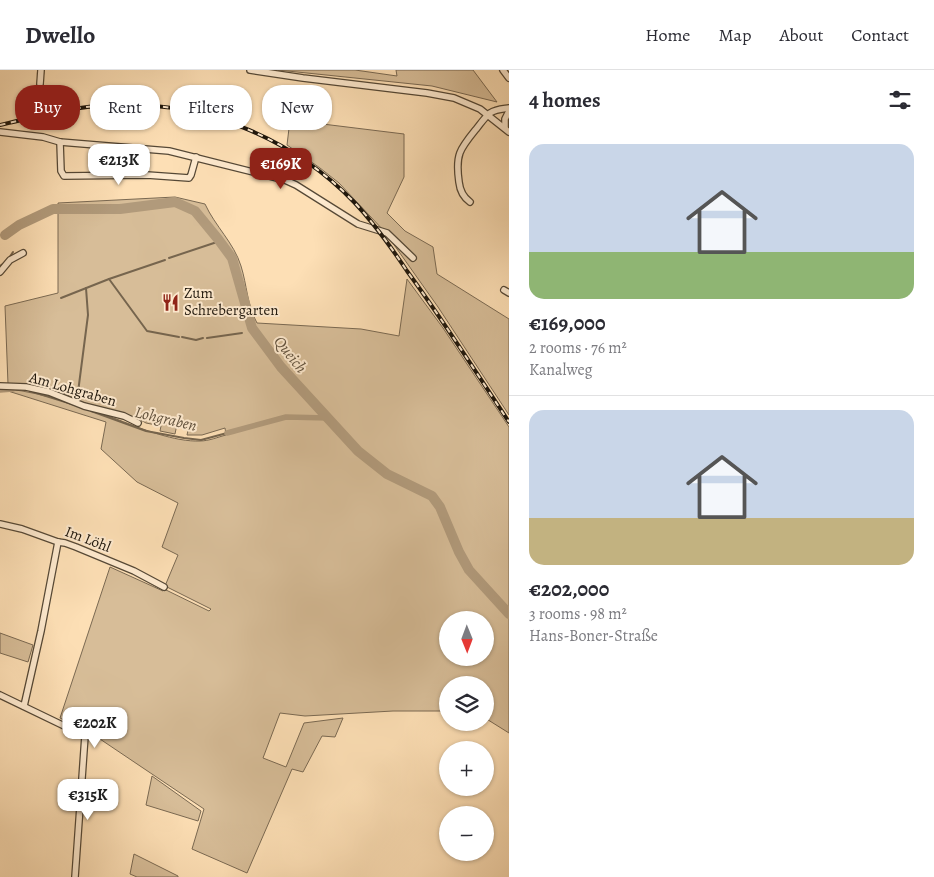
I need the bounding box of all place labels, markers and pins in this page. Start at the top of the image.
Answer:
pin: €213K [84,144,154,186]
pin: €169K [246,148,316,190]
place label: Zum Schrebergarten [184,283,278,320]
restaurant icon: Zum Schrebergarten [160,292,180,312]
pin: €202K [60,706,130,749]
pin: €315K [53,778,123,821]

